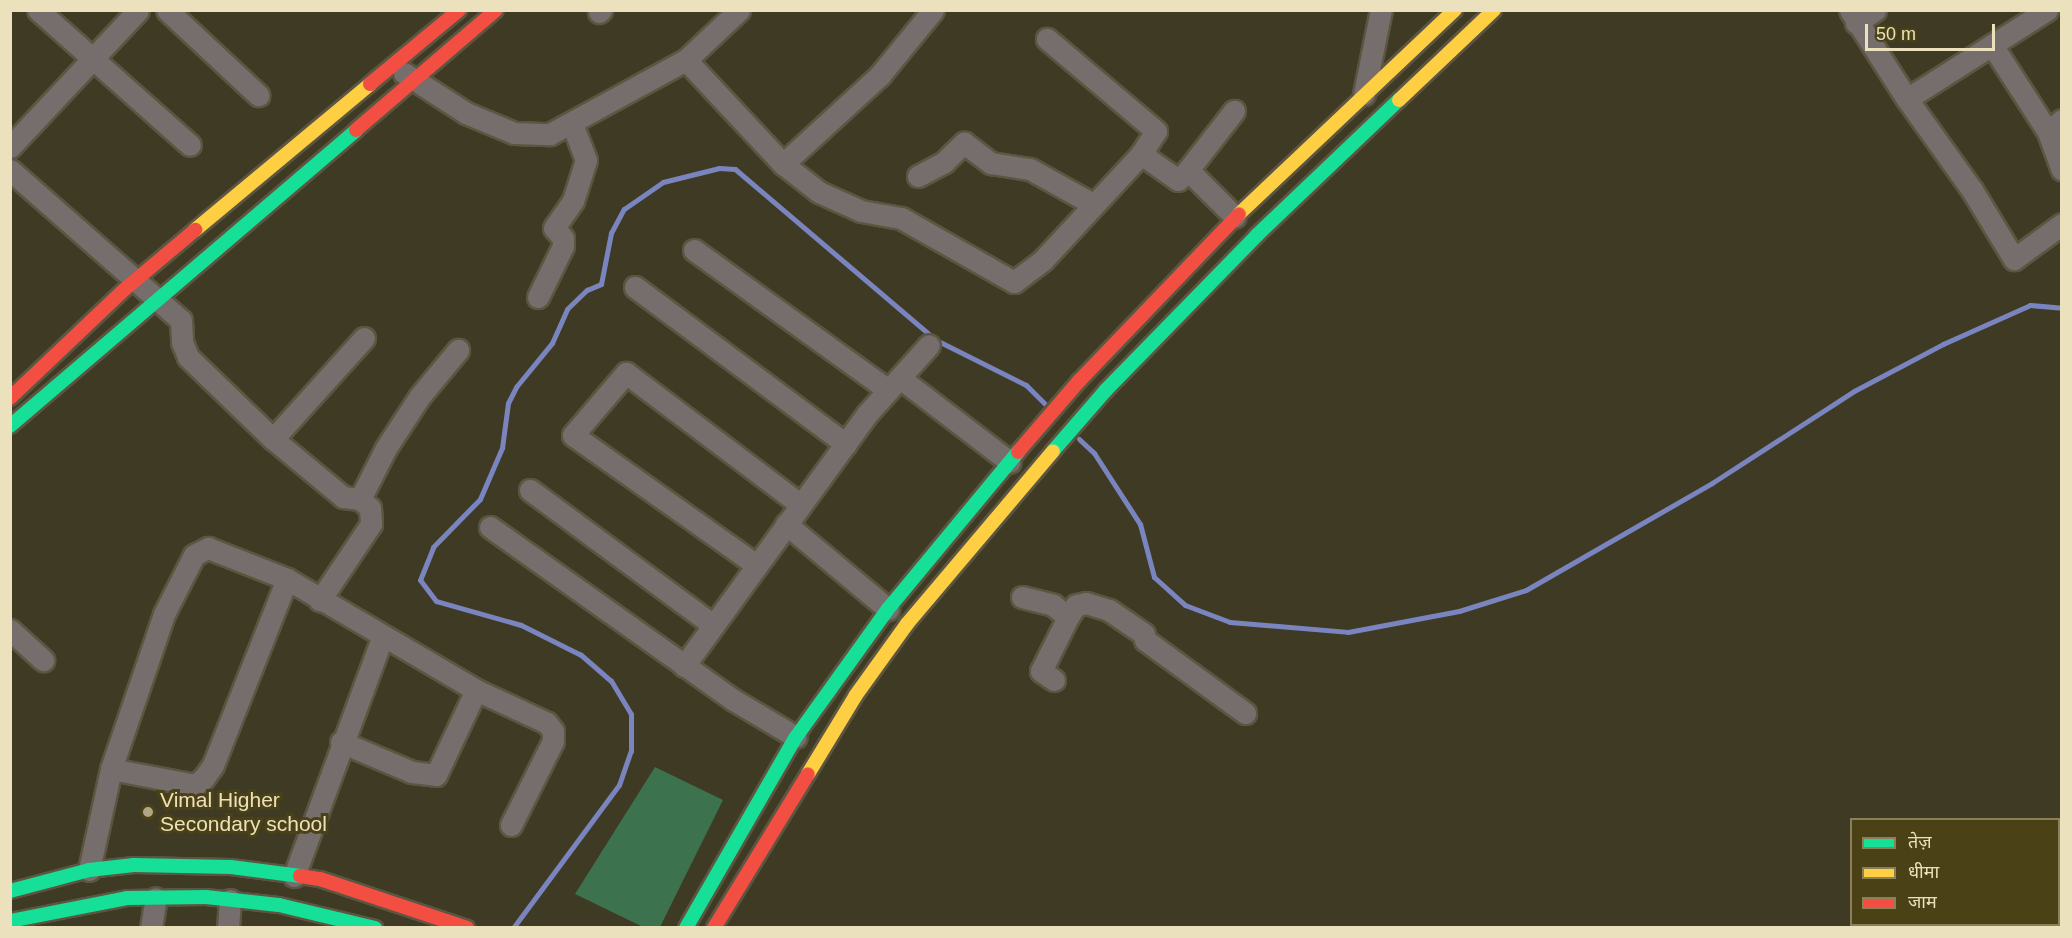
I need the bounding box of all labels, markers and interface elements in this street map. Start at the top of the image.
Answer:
scale bar [1868,12,1998,50]
text: 50 m [1876,24,1916,44]
place label: Vimal Higher Secondary school [160,787,327,837]
marker: Vimal Higher Secondary school [141,805,155,819]
legend [1850,818,2060,926]
text: तेज़ [1908,832,1932,852]
text: धीमा [1908,862,1939,882]
text: जाम [1908,892,1937,912]

